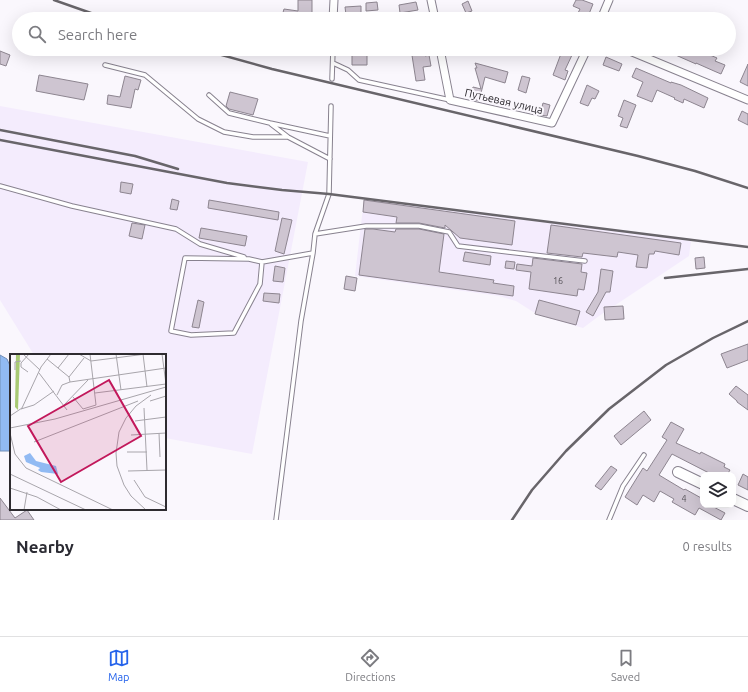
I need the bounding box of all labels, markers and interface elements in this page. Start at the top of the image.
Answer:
search box [12,12,736,56]
icon: search [26,23,48,45]
text: Search here [58,26,137,43]
street label: Путьевая улица [464,86,544,116]
house number: 16 [553,276,563,286]
inset map [10,354,166,510]
map controls [700,472,736,508]
button: layers [700,472,736,508]
house number: 4 [681,494,687,504]
text: Nearby [16,537,74,556]
text: 0 results [682,539,732,553]
tab: Map [108,647,130,683]
tab: Directions [345,647,395,683]
tab: Saved [611,647,640,683]

